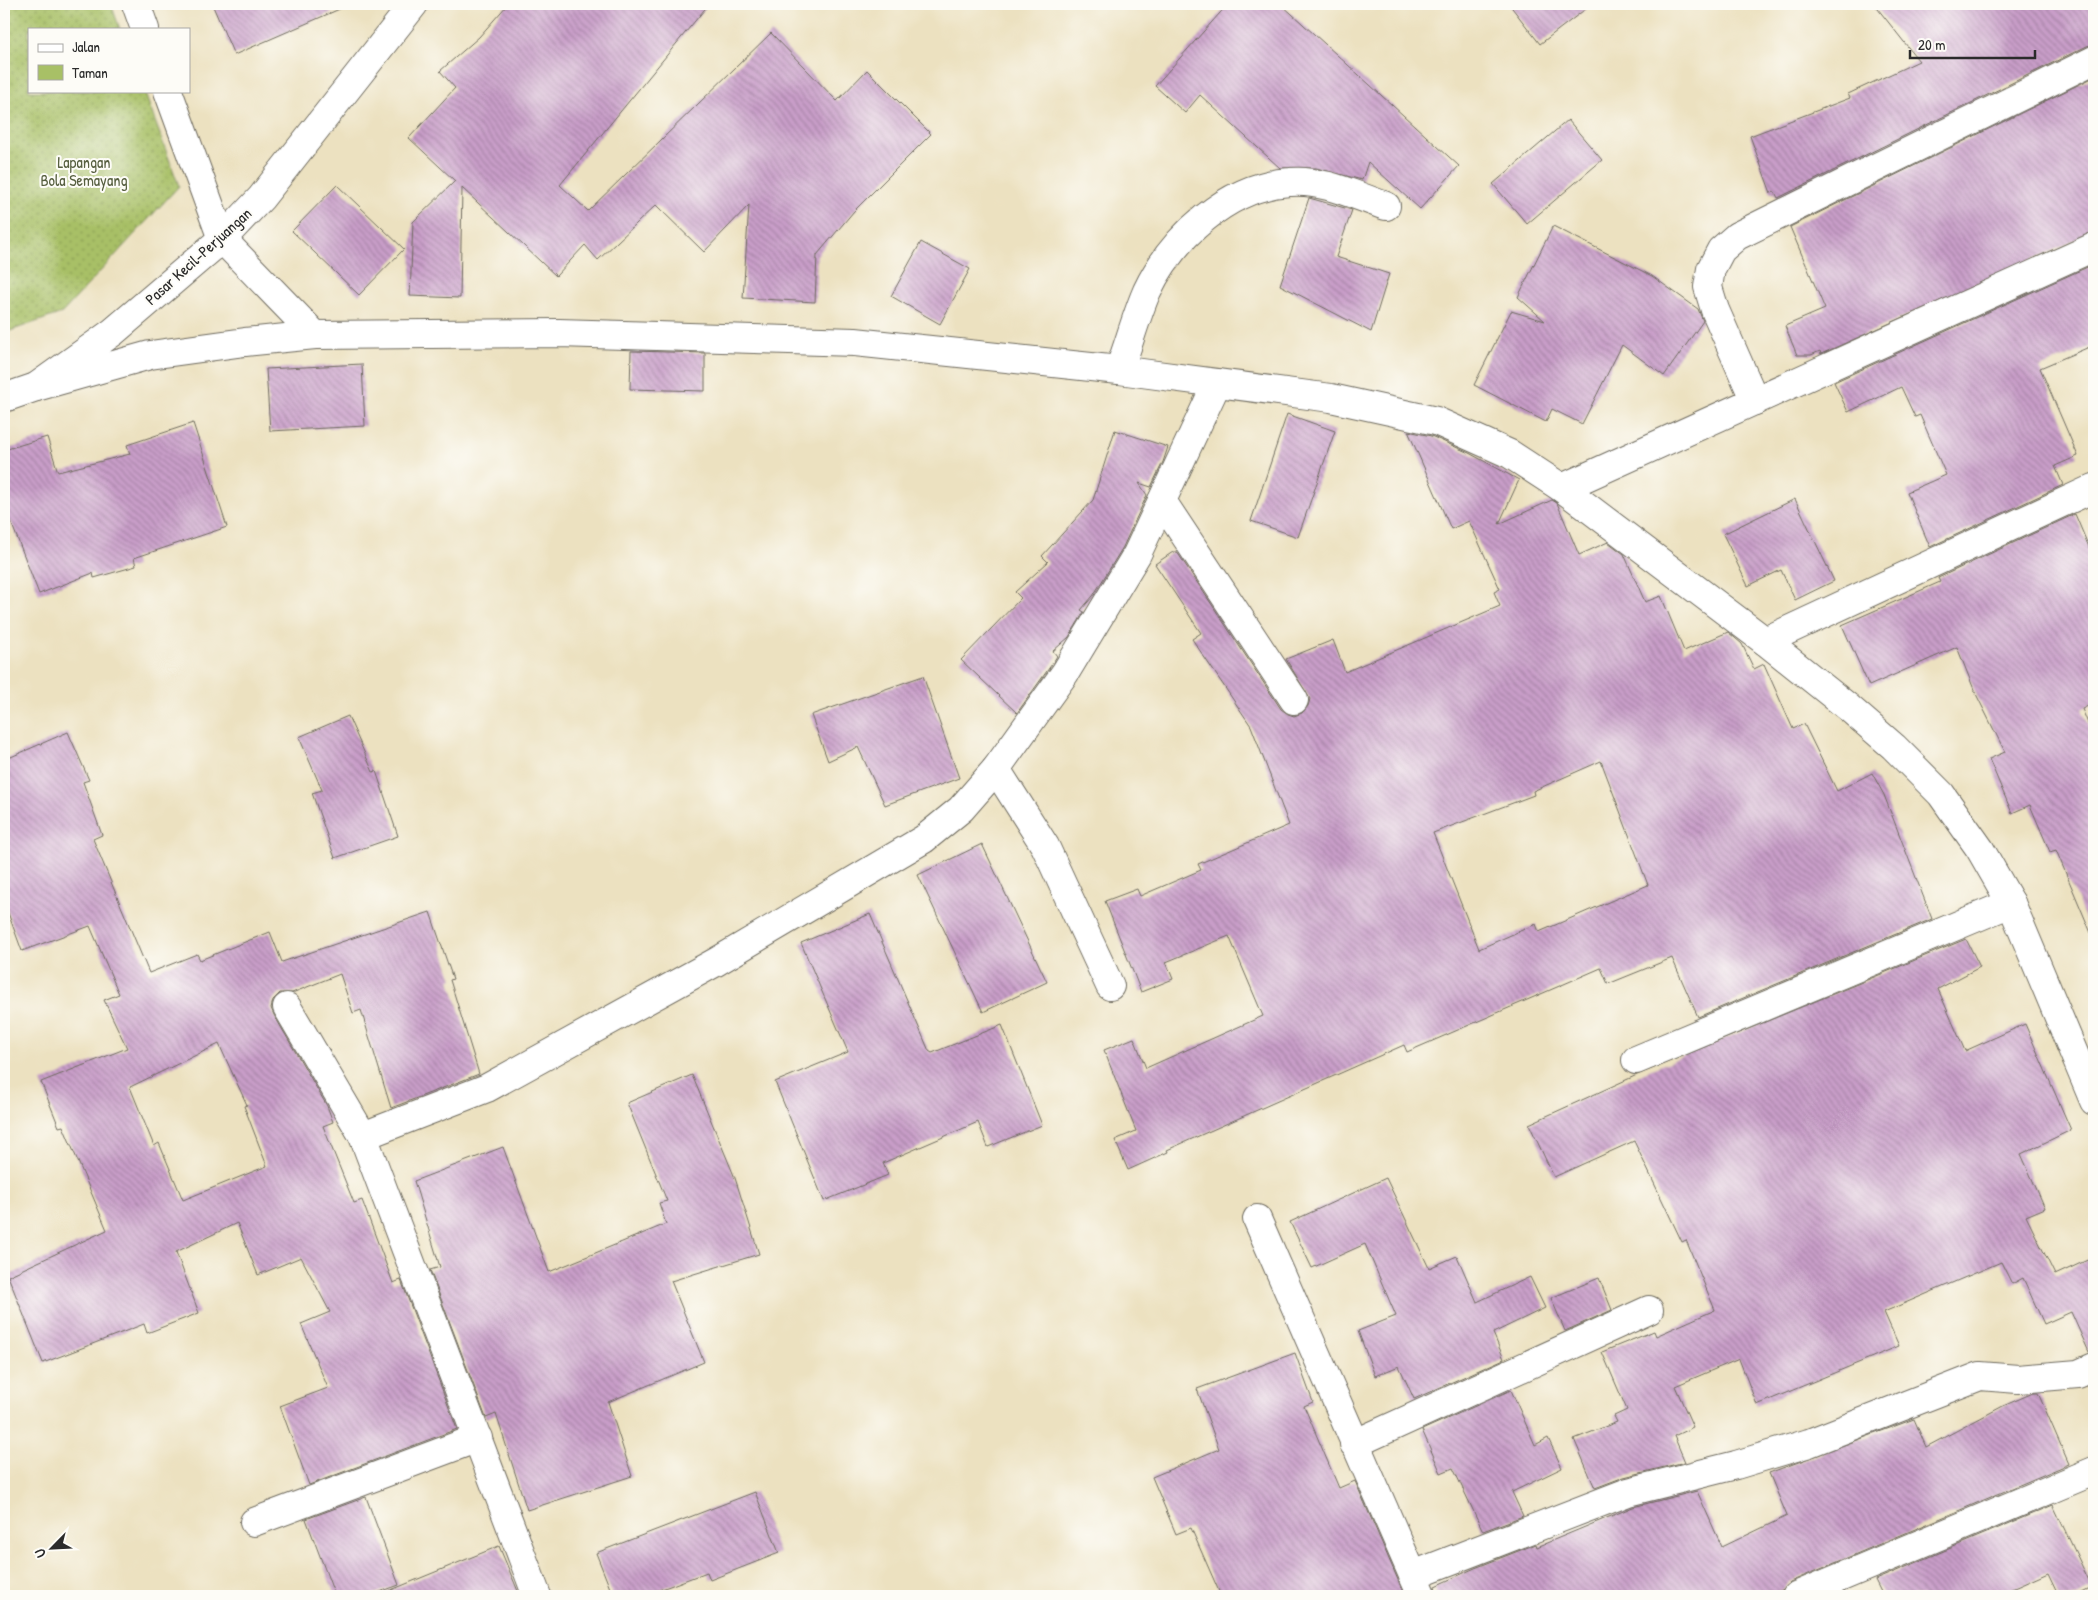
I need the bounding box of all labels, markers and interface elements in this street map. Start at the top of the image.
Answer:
legend [28,28,190,92]
scale bar [1910,28,2036,60]
text: 20 m [1918,34,1945,55]
text: Jalan [72,36,100,57]
text: Taman [72,62,108,83]
park label: Lapangan Bola Semayang [40,151,128,191]
street label: Pasar Kecil-Perjuangan [140,202,256,310]
north arrow [28,1522,78,1572]
text: U [29,1546,50,1561]

